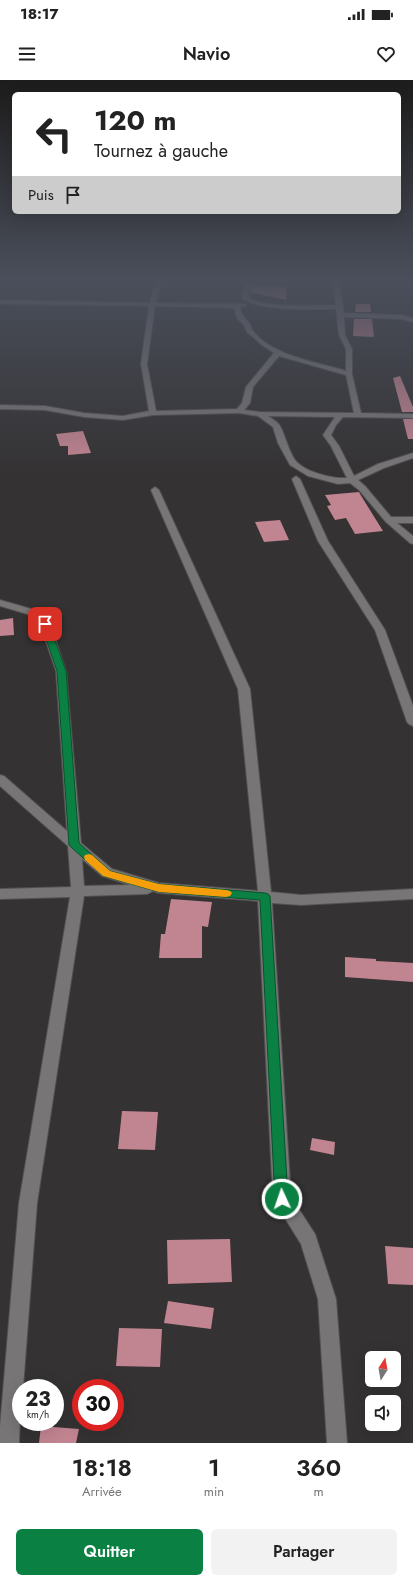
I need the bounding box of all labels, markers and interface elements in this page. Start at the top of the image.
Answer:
text: 18:17 [20,3,59,25]
text: Navio [183,41,230,67]
icon: menu [16,43,38,65]
icon: heart [375,43,397,65]
text: 120 m [94,100,177,141]
icon: left [28,108,80,160]
text: Tournez à gauche [94,138,228,164]
text: Puis [28,184,54,206]
icon: arrive [62,184,84,206]
pin [28,607,62,641]
icon: arrive [34,613,56,635]
position arrow [261,1178,303,1220]
north arrow [365,1351,401,1387]
map controls [365,1351,401,1431]
speed limit sign: 30 [72,1379,124,1431]
text: 23 [25,1385,51,1414]
button: sound [365,1395,401,1431]
text: km/h [27,1407,49,1422]
text: 18:18 [72,1450,132,1485]
text: 1 [208,1450,220,1485]
text: 360 [296,1450,341,1485]
text: Arrivée [82,1482,122,1501]
text: min [204,1482,224,1501]
text: m [313,1482,324,1501]
button: Quitter [16,1529,203,1575]
button: Partager [211,1529,397,1575]

